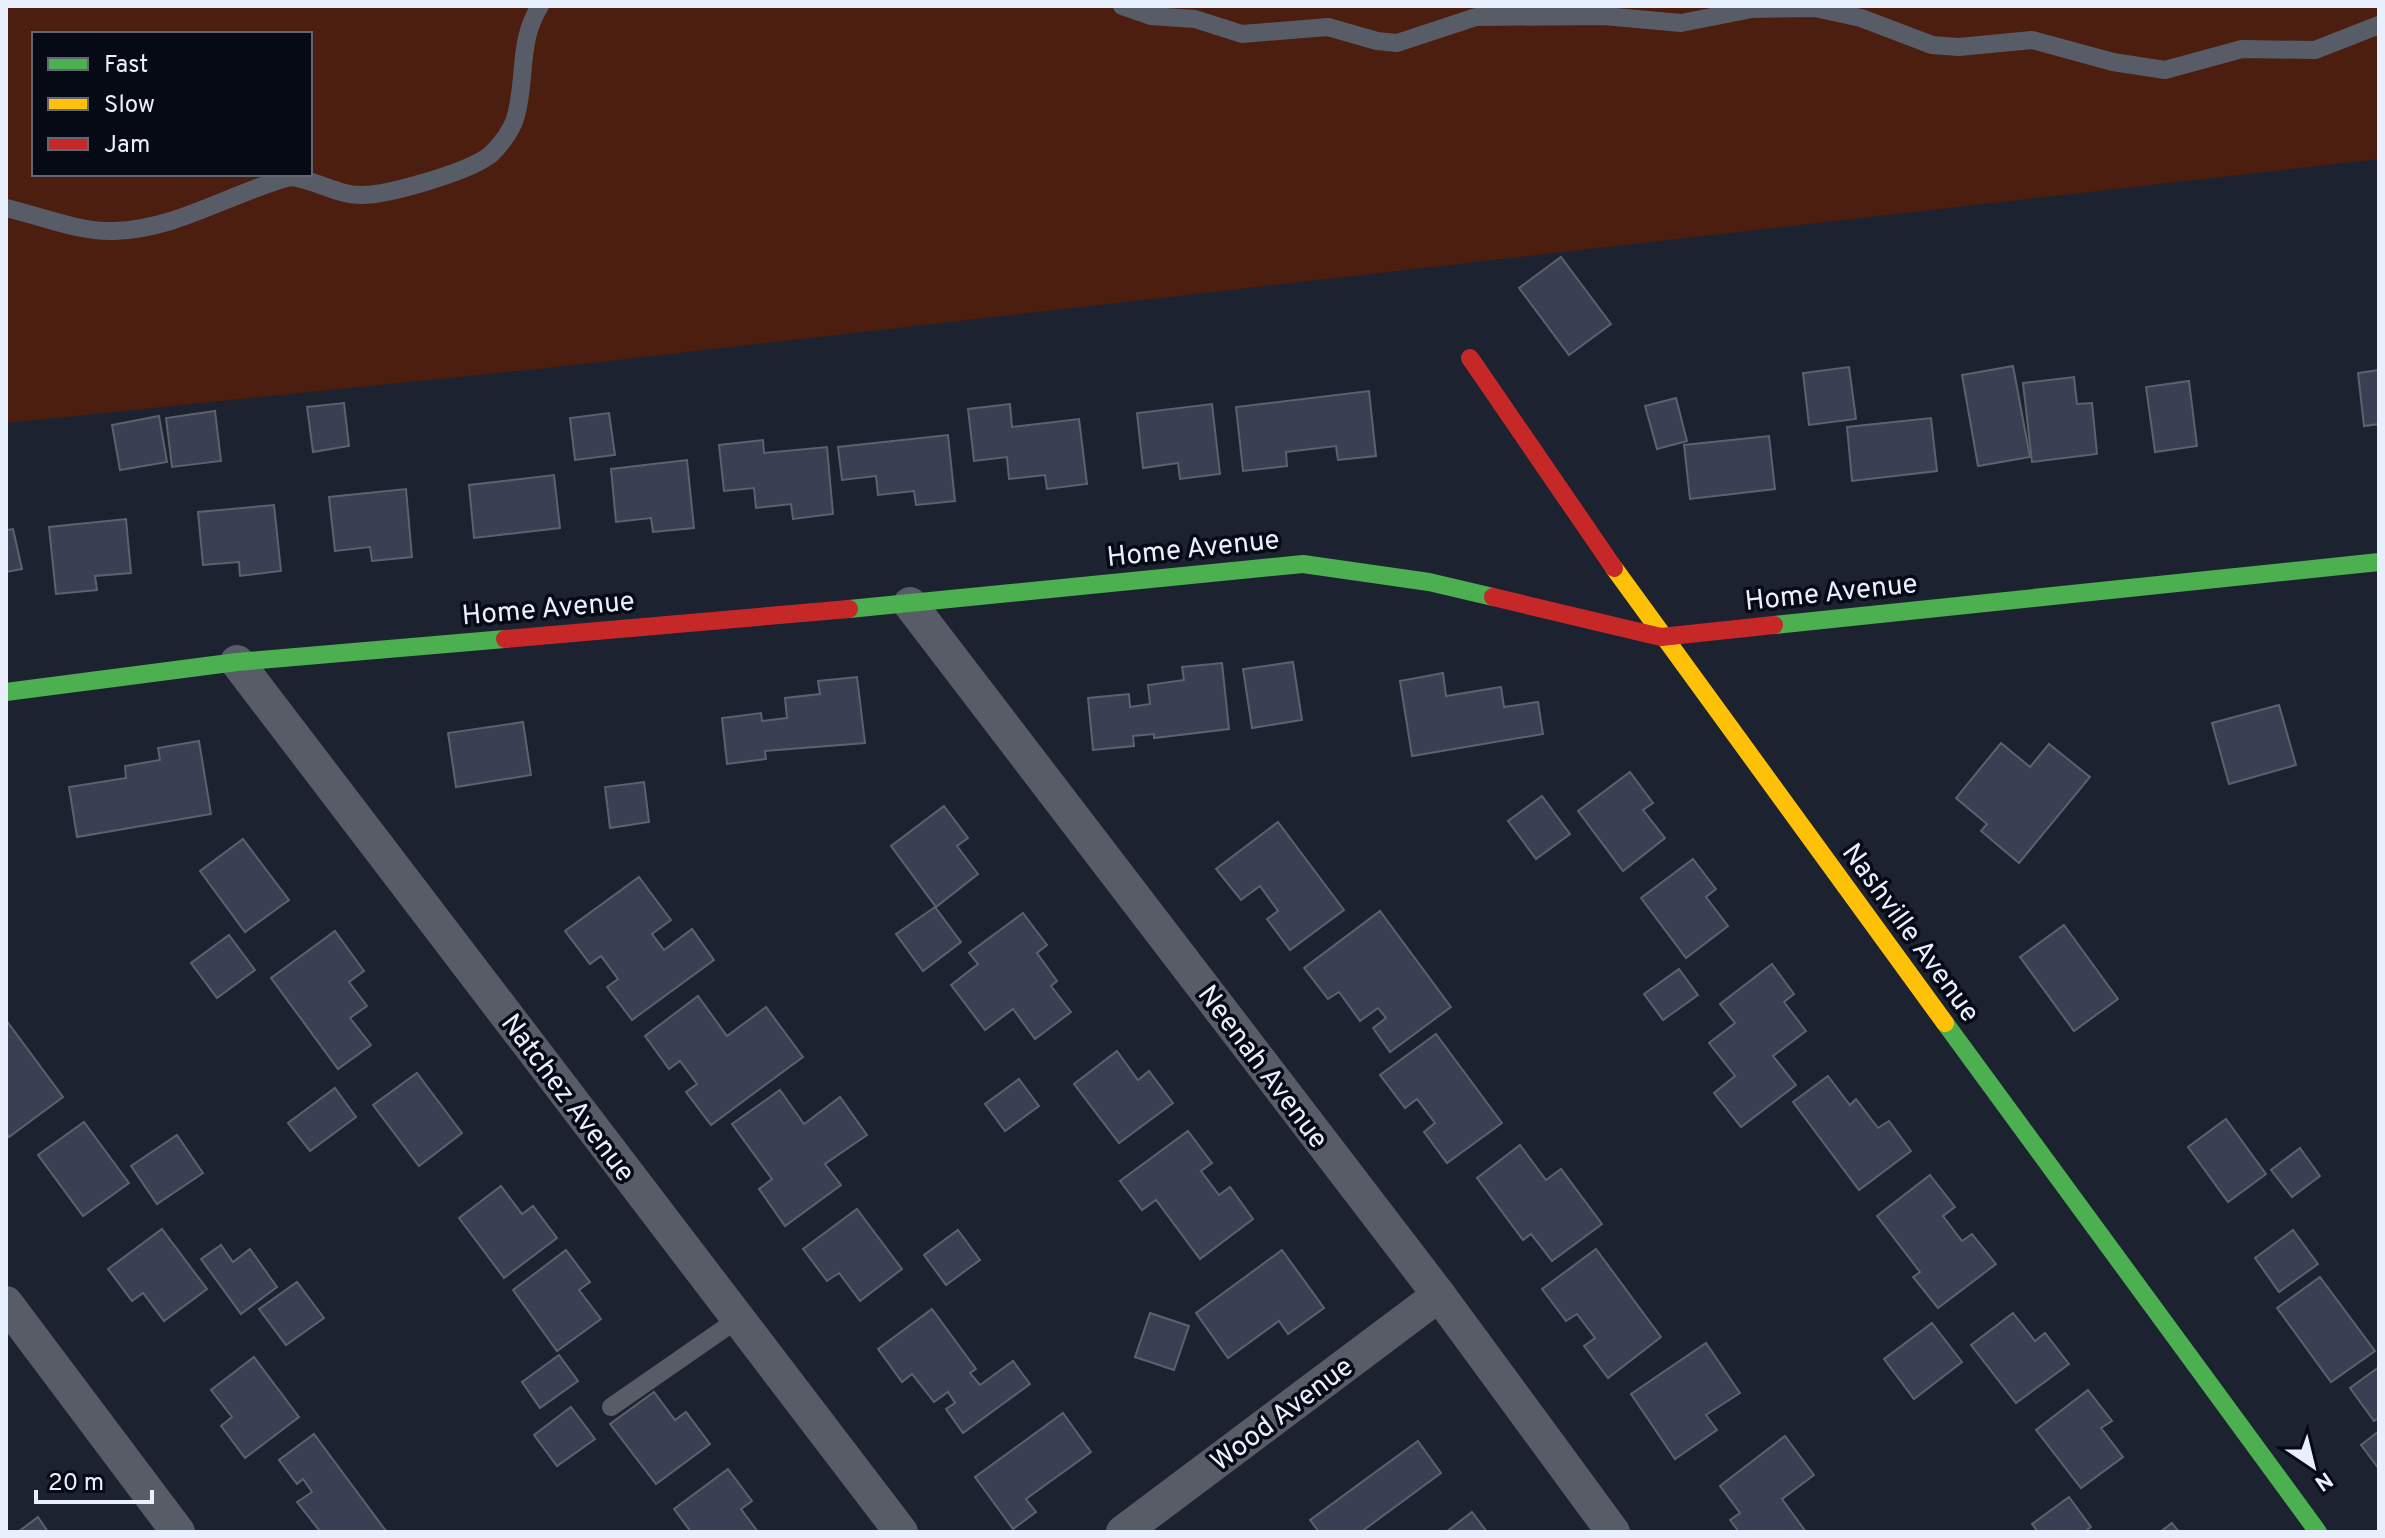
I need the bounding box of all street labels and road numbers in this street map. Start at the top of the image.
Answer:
street label: Home Avenue [1105,523,1281,577]
street label: Home Avenue [1743,567,1919,621]
street label: Home Avenue [460,585,636,635]
street label: Nashville Avenue [1832,837,1987,1030]
street label: Neenah Avenue [1188,979,1335,1157]
street label: Natchez Avenue [492,1007,642,1190]
street label: Wood Avenue [1204,1350,1361,1481]

